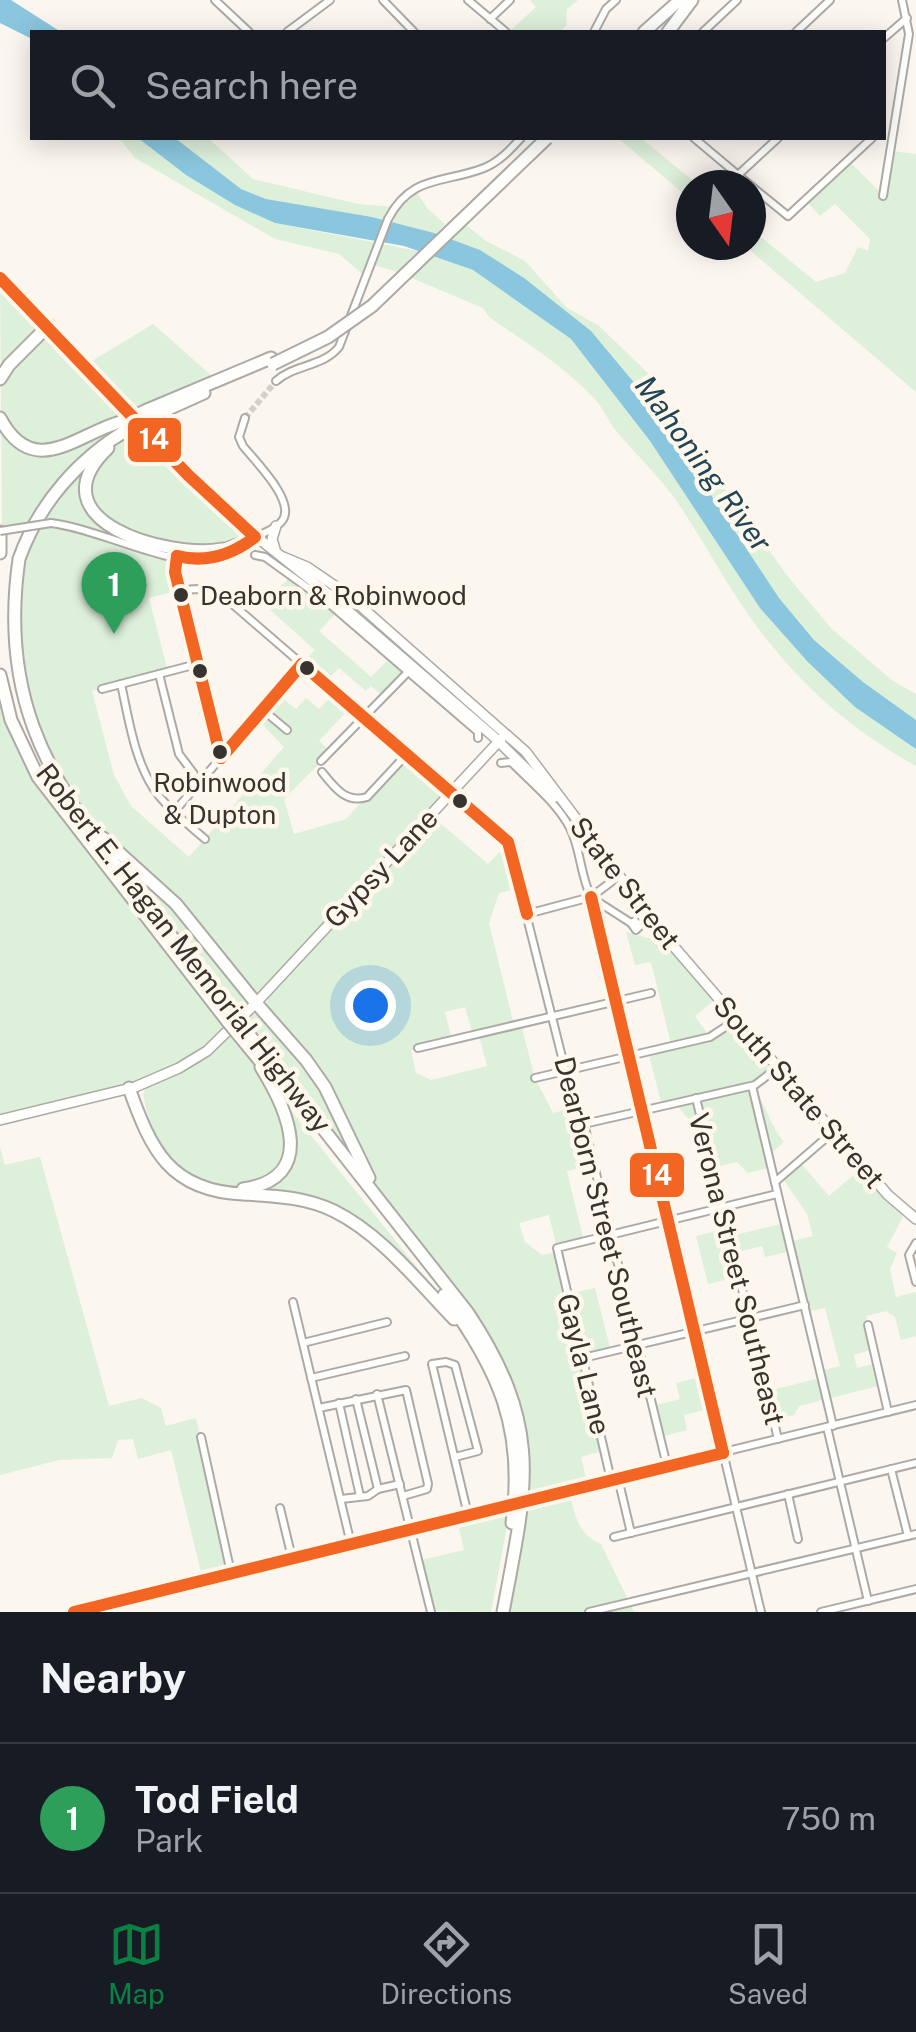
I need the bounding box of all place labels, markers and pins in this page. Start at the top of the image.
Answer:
pin: 1 [82,552,146,634]
place label: Deaborn & Robinwood [200,580,467,611]
marker: Deaborn & Robinwood [171,585,191,605]
unlabelled marker [297,658,317,678]
unlabelled marker [190,661,210,681]
marker: Robinwood & Dupton [210,742,230,762]
place label: Robinwood & Dupton [153,767,287,830]
unlabelled marker [450,791,470,811]

